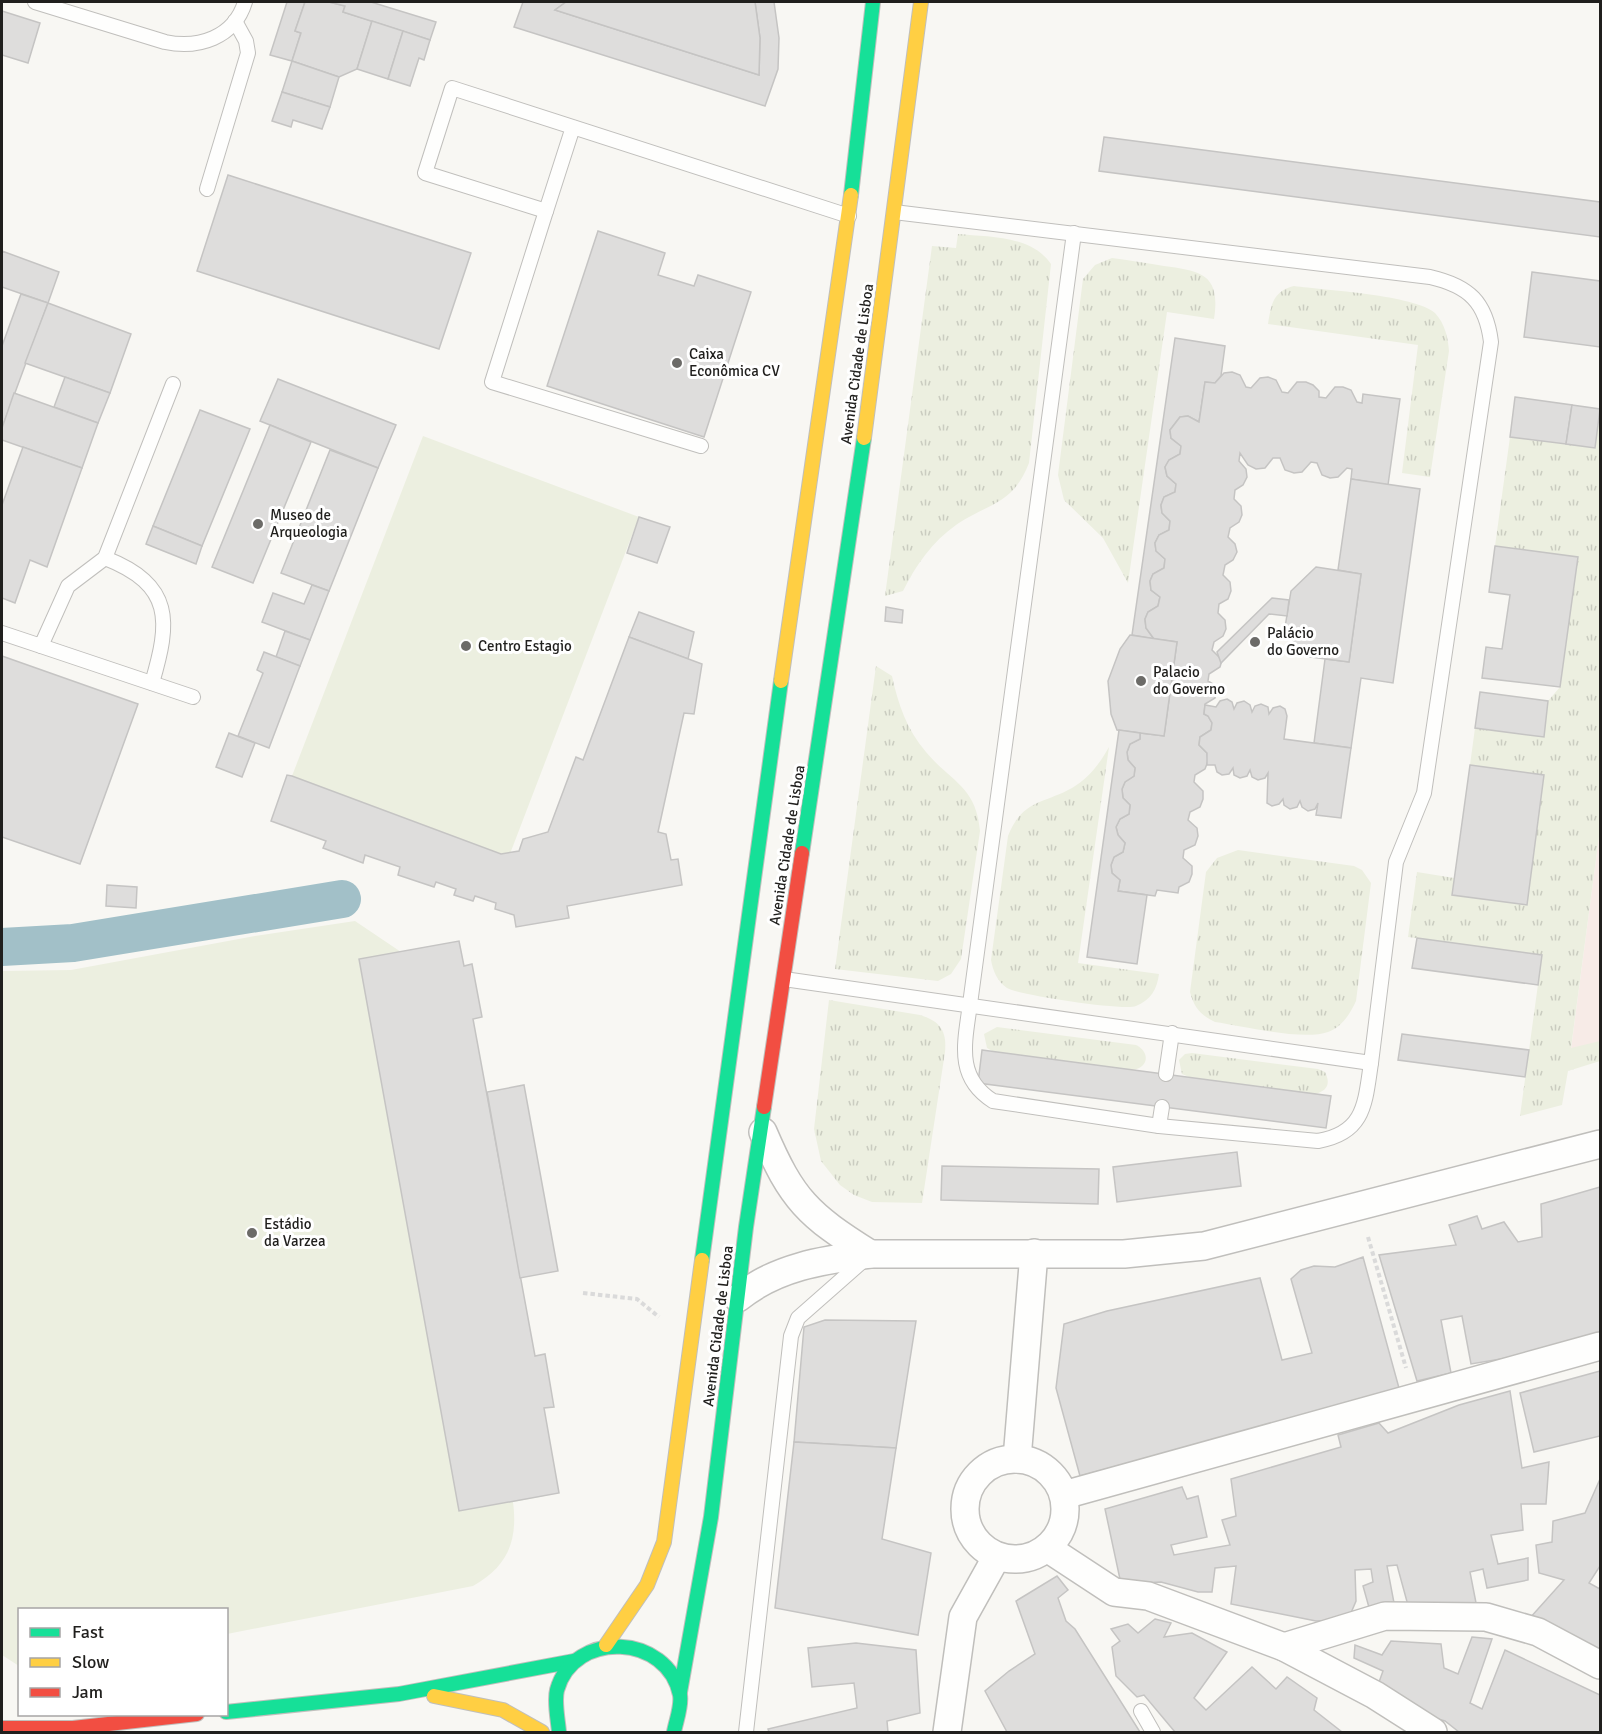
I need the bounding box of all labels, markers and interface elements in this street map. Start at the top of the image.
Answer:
street label: Avenida Cidade de Lisboa [837,283,877,445]
place label: Caixa Econômica CV [689,345,780,380]
marker: Caixa Econômica CV [670,356,684,370]
place label: Museo de Arqueologia [270,506,348,541]
marker: Museo de Arqueologia [251,517,265,531]
place label: Palácio do Governo [1267,624,1339,659]
marker: Palácio do Governo [1248,635,1262,649]
place label: Centro Estagio [478,637,572,655]
marker: Centro Estagio [459,639,473,653]
place label: Palacio do Governo [1153,663,1225,698]
marker: Palacio do Governo [1134,674,1148,688]
street label: Avenida Cidade de Lisboa [765,764,809,926]
place label: Estádio da Varzea [264,1215,326,1250]
marker: Estádio da Varzea [245,1226,259,1240]
street label: Avenida Cidade de Lisboa [699,1245,737,1407]
legend [18,1608,228,1716]
text: Fast [72,1621,104,1643]
text: Slow [72,1651,109,1673]
text: Jam [72,1681,103,1703]

